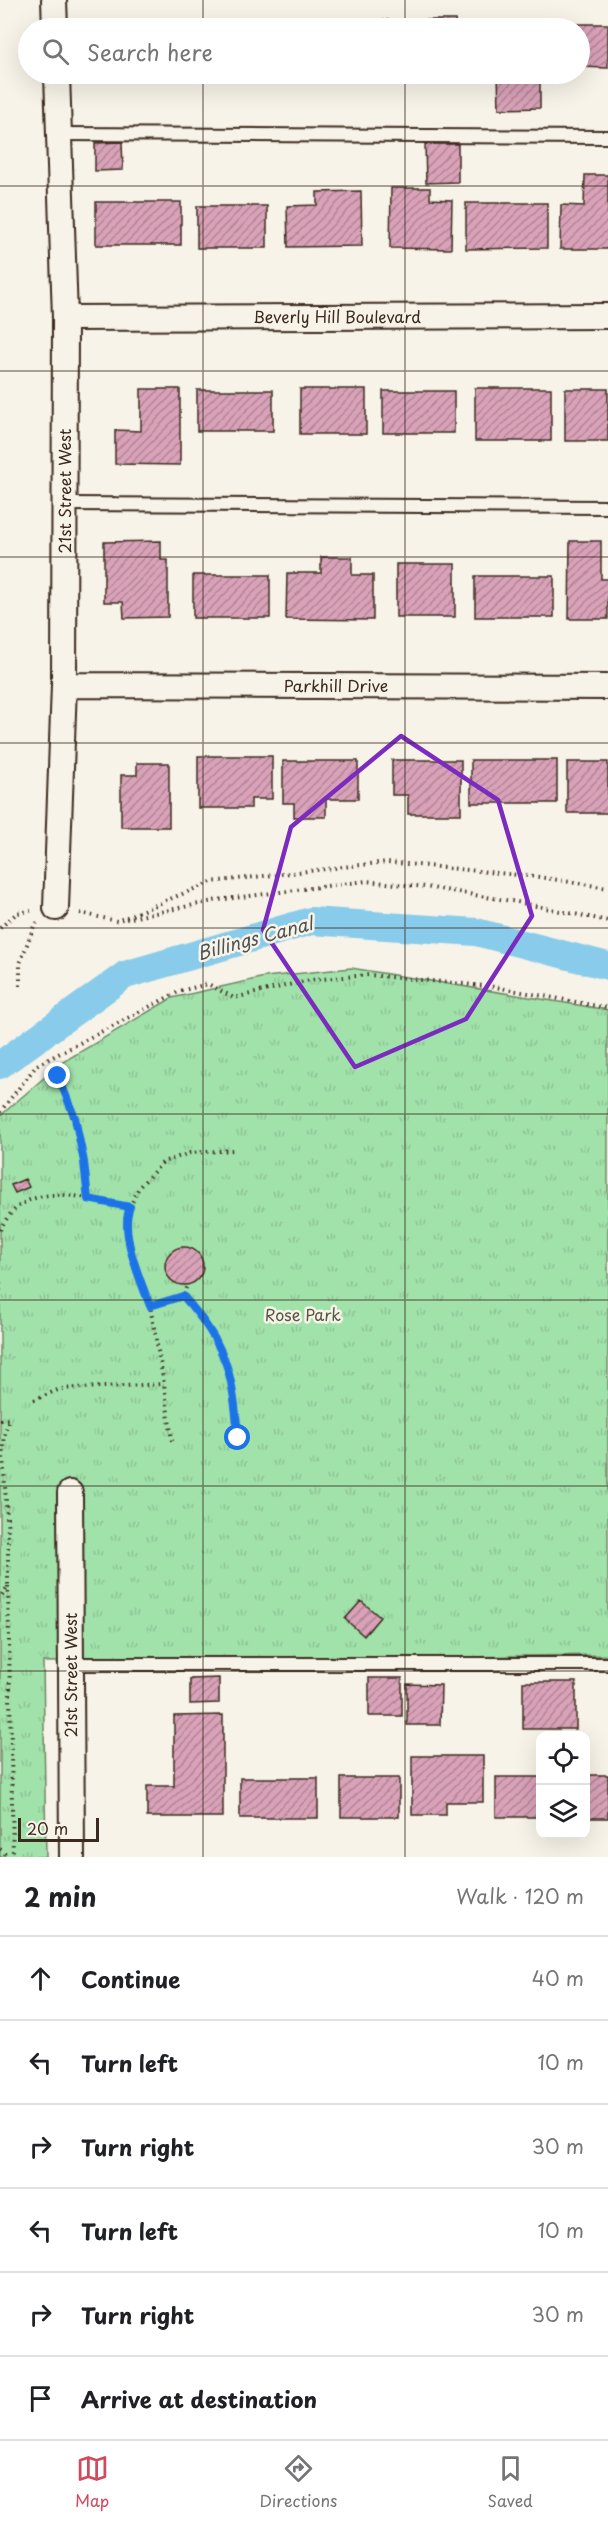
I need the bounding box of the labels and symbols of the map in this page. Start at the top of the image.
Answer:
street label: Beverly Hill Boulevard [253,304,421,328]
street label: 21st Street West [52,428,76,554]
street label: Parkhill Drive [284,673,388,697]
water label: Billings Canal [194,908,318,966]
route end [44,1062,70,1088]
park label: Rose Park [265,1302,341,1326]
route start [224,1424,250,1450]
street label: 21st Street West [58,1612,82,1738]
scale bar [18,1815,99,1842]

